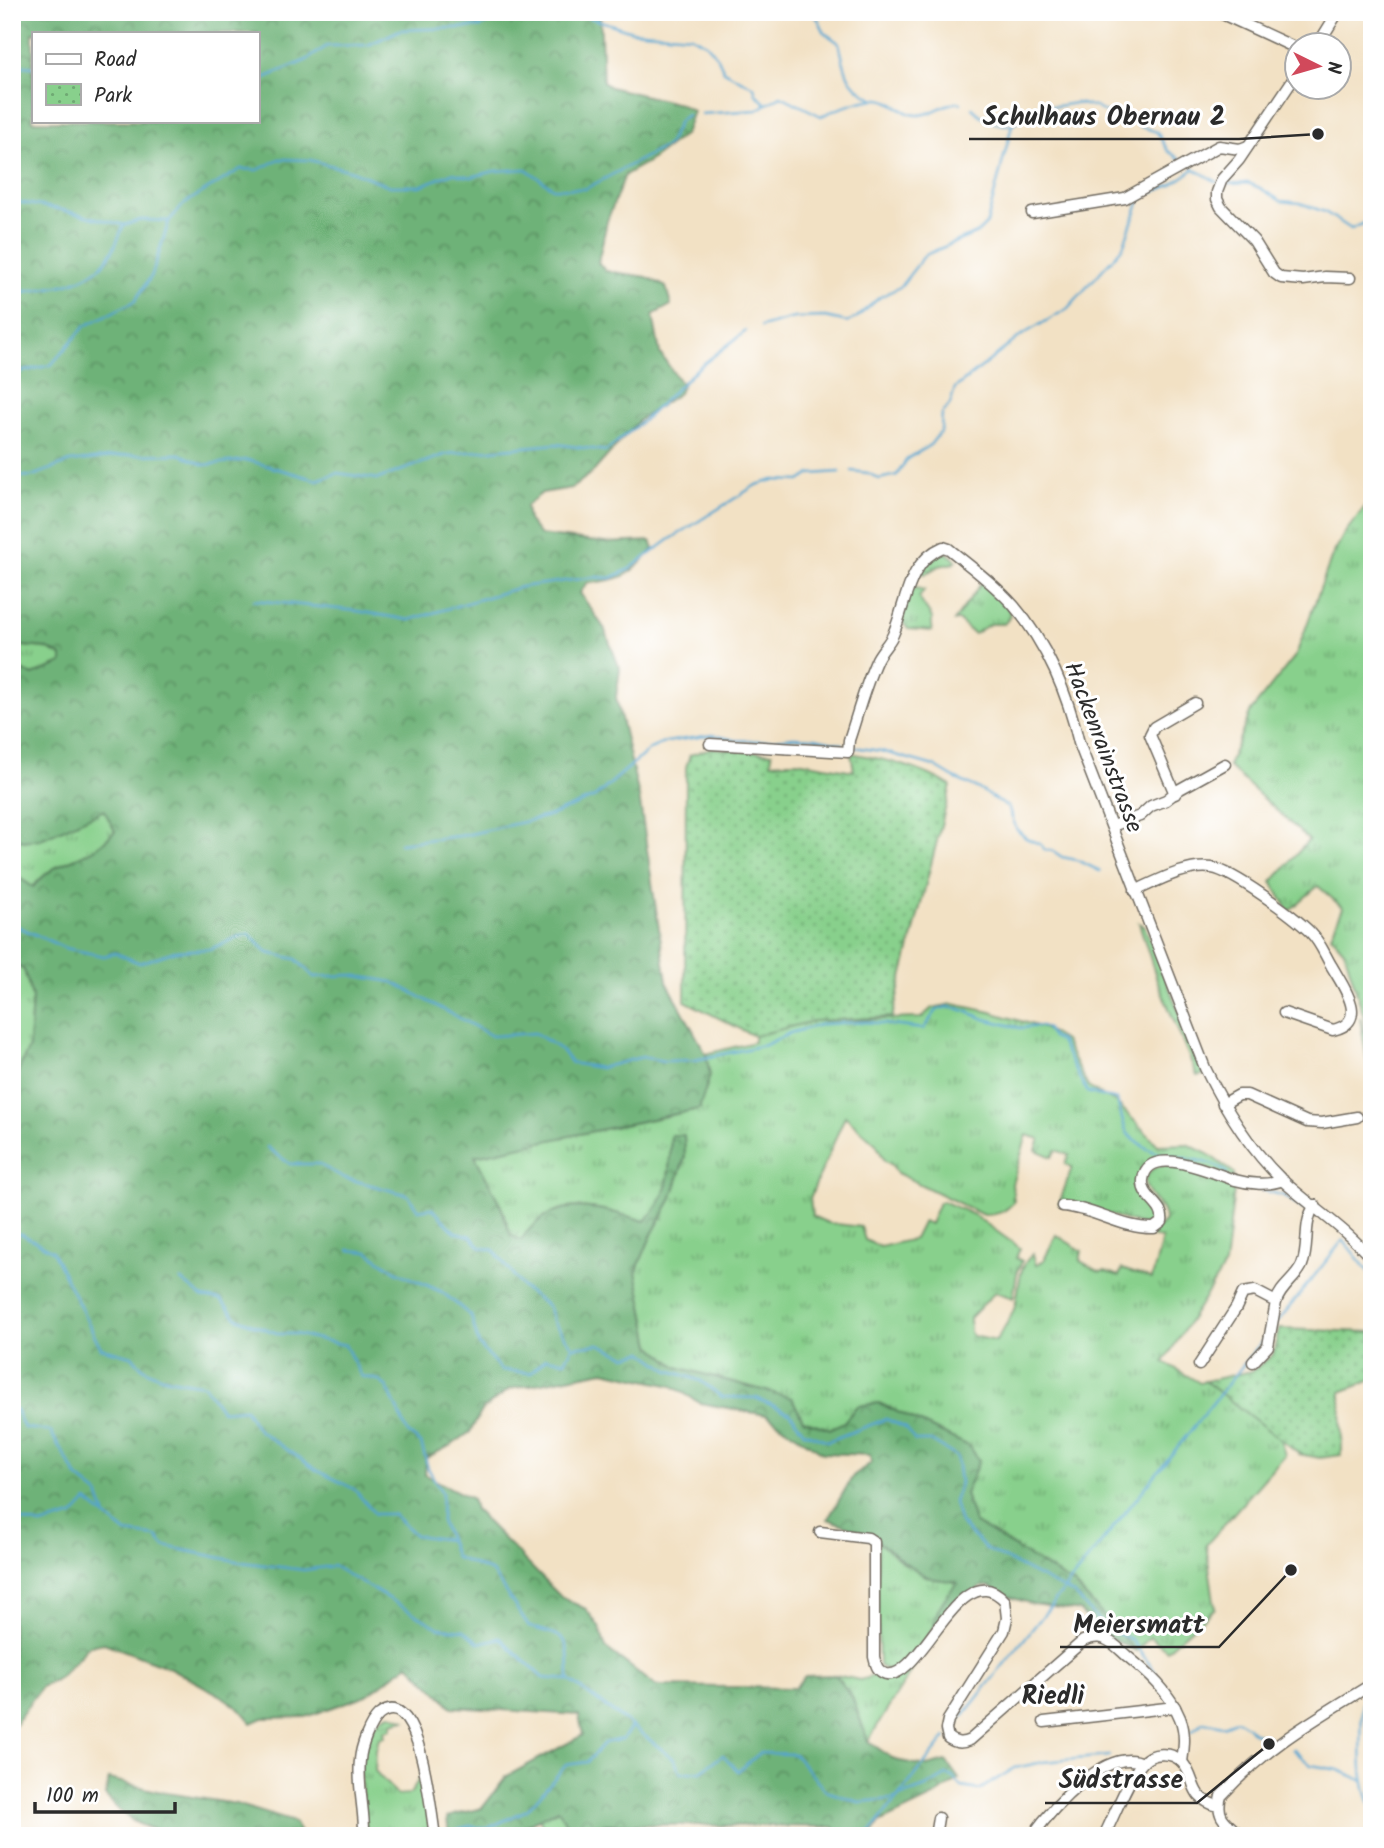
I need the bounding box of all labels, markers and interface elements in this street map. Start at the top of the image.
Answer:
legend [32,32,259,122]
north arrow [1282,32,1352,102]
text: Road [94,44,137,77]
text: N [1317,60,1348,75]
text: Park [94,80,132,113]
callout: Schulhaus Obernau 2 [969,92,1239,139]
text: Schulhaus Obernau 2 [983,97,1225,139]
street label: Hackenrainstrasse [1052,656,1153,839]
callout: Meiersmatt [1060,1600,1219,1647]
text: Meiersmatt [1073,1605,1205,1647]
district label: Riedli [1022,1676,1086,1718]
callout: Südstrasse [1045,1756,1197,1803]
text: Südstrasse [1059,1760,1183,1802]
scale bar [35,1771,175,1815]
text: 100 m [46,1780,99,1813]

